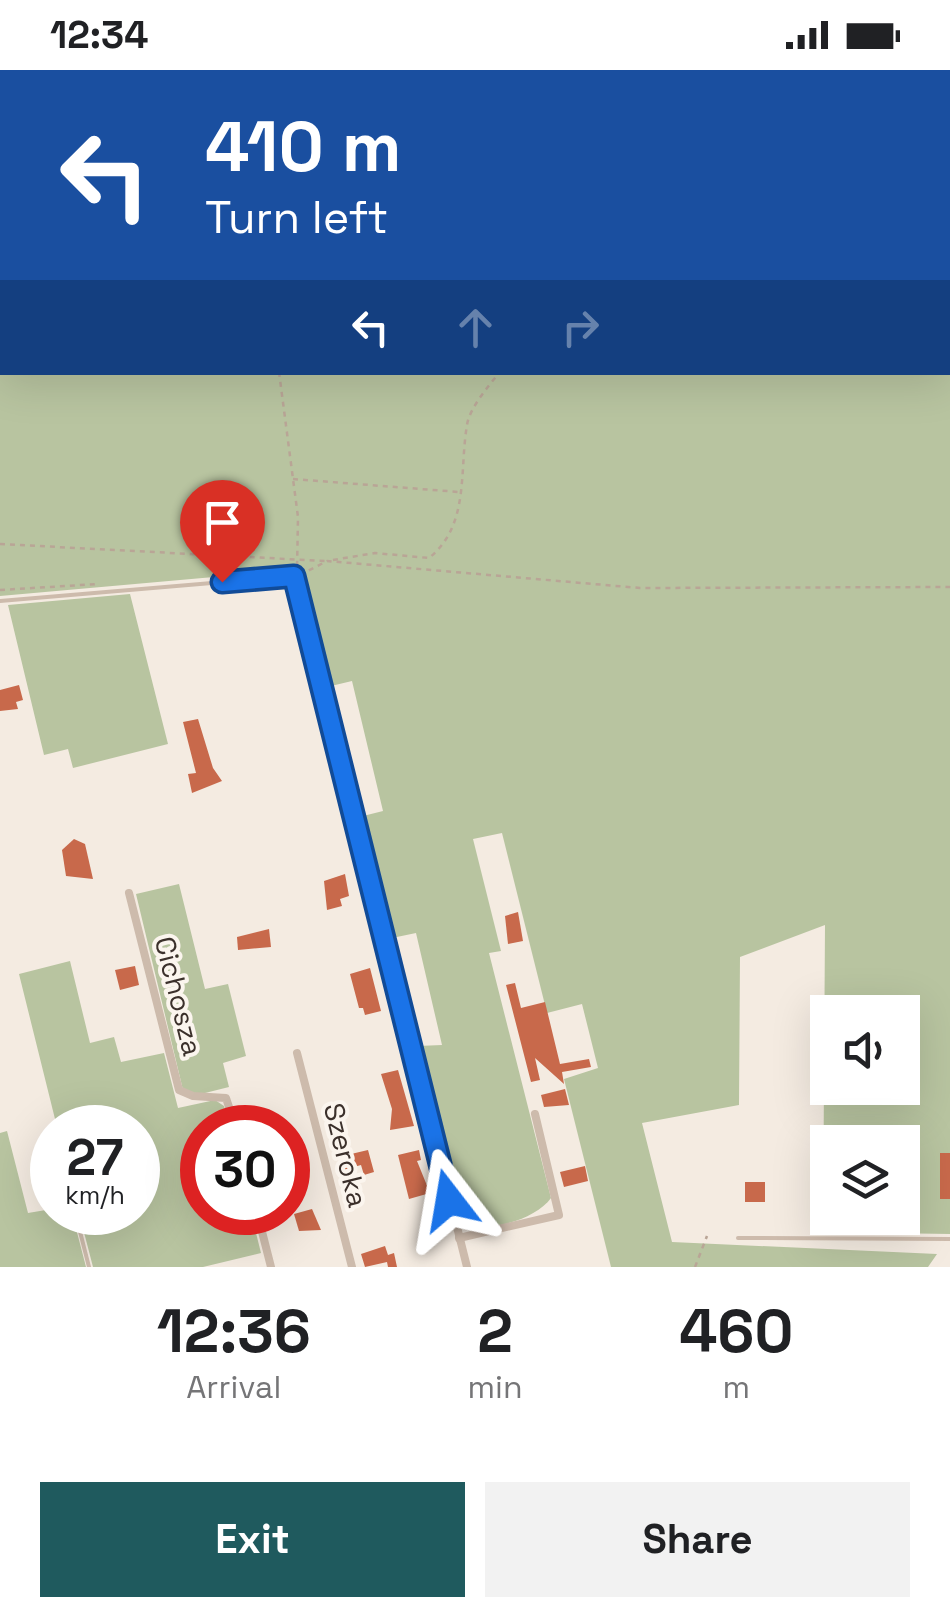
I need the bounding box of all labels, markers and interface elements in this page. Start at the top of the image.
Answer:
text: 12:34 [50,11,148,59]
text: 410 m [205,102,401,191]
icon: left [40,110,170,240]
text: Turn left [205,189,388,246]
icon: left [343,300,398,355]
icon: ahead [448,300,503,355]
icon: right [553,300,608,355]
pin [180,480,265,583]
icon: arrive [195,495,250,550]
street label: Cichosza [147,933,211,1059]
map controls [810,995,920,1235]
button: sound [810,995,920,1105]
street label: Szeroka [316,1099,376,1211]
speed limit sign: 30 [180,1105,310,1235]
button: layers [810,1125,920,1235]
text: 27 [67,1126,123,1190]
position arrow [397,1148,501,1252]
text: km/h [65,1179,125,1211]
text: 12:36 [157,1293,311,1370]
text: 2 [477,1293,513,1370]
text: 460 [679,1293,793,1370]
text: Arrival [186,1367,281,1407]
text: min [468,1367,523,1407]
text: m [723,1367,750,1407]
button: Exit [40,1482,465,1597]
button: Share [485,1482,910,1597]

